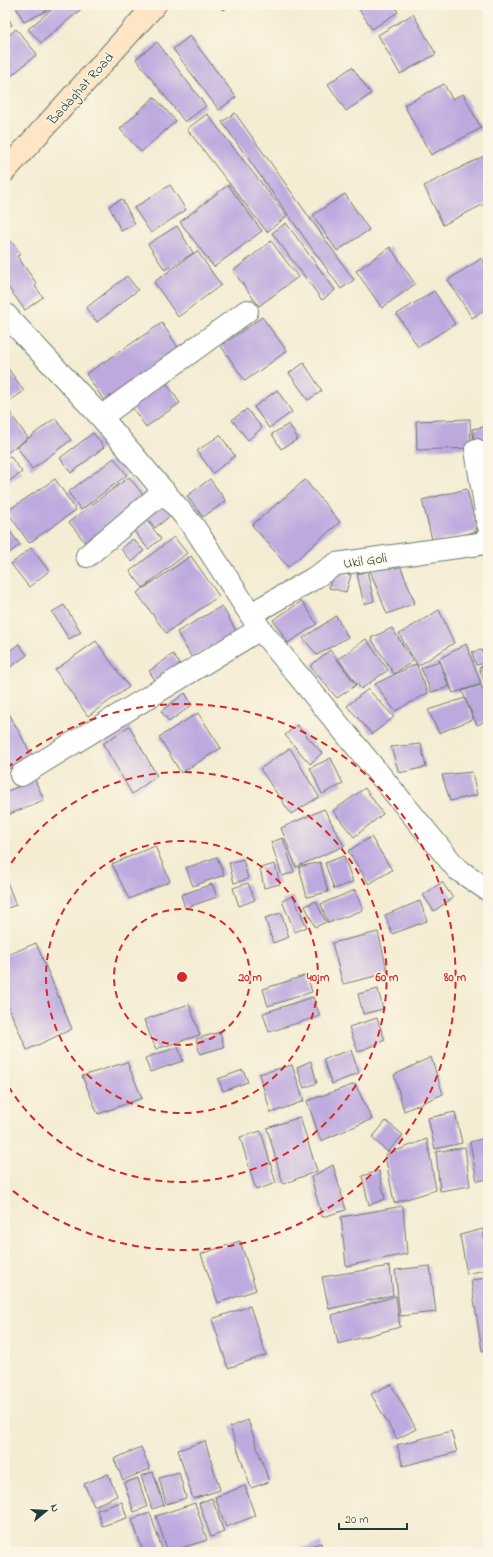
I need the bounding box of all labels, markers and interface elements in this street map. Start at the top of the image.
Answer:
street label: Badaghat Road [42,48,120,131]
street label: Ukil Goli [342,548,388,575]
text: 20 m [237,969,262,987]
text: 40 m [306,969,330,987]
text: 60 m [375,969,399,987]
text: 80 m [443,969,467,987]
centre of rings [175,970,189,984]
north arrow [26,1491,66,1531]
text: N [46,1502,63,1514]
scale bar [339,1505,407,1531]
text: 20 m [345,1511,368,1529]

